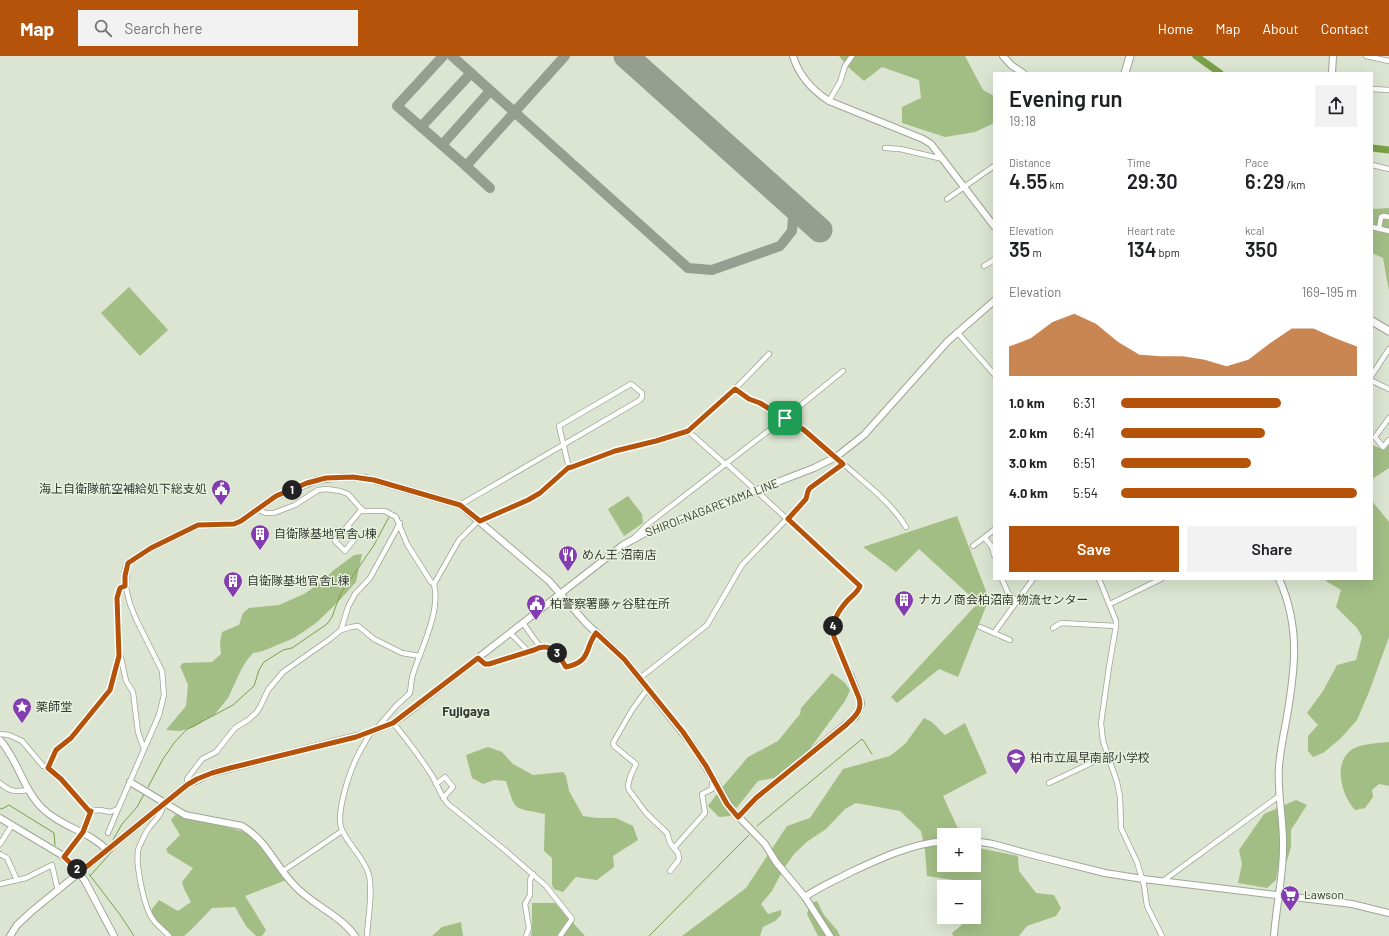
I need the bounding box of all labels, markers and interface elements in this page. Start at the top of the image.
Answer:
search box [78,10,358,46]
text: Map [20,17,54,40]
icon: search [92,17,114,39]
text: Search here [124,19,202,37]
text: Home [1158,20,1194,37]
text: Map [1216,20,1240,37]
text: About [1262,20,1299,37]
text: Contact [1321,20,1369,37]
text: Evening run [1009,85,1123,111]
button: share [1315,85,1357,127]
text: 19:18 [1009,113,1036,129]
text: Distance [1009,156,1051,169]
text: Time [1127,156,1151,169]
text: Pace [1245,156,1269,169]
text: 4.55 [1009,169,1047,193]
text: 29:30 [1127,169,1178,193]
text: 6:29 [1245,169,1284,193]
text: km [1047,178,1064,191]
text: /km [1284,178,1305,191]
text: Elevation [1009,224,1053,237]
text: Heart rate [1127,224,1175,237]
text: kcal [1245,224,1264,237]
text: 35 [1009,237,1030,261]
text: 134 [1127,237,1156,261]
text: 350 [1245,237,1278,261]
text: m [1030,246,1042,259]
text: bpm [1156,246,1180,259]
text: Elevation [1009,284,1061,300]
text: 169–195 m [1302,284,1357,300]
text: 1.0 km [1009,395,1045,411]
text: 6:31 [1073,395,1095,411]
pin [768,401,802,435]
icon: arrive [774,407,796,429]
text: 2.0 km [1009,425,1047,441]
text: 6:41 [1073,425,1095,441]
text: 3.0 km [1009,455,1047,471]
text: 6:51 [1073,455,1095,471]
street label: SHIROI-NAGAREYAMA LINE [643,475,780,539]
public building icon: 海上自衛隊航空補給処下総支処 [210,478,232,506]
pin: 1 [282,480,302,500]
place label: 海上自衛隊航空補給処下総支処 [39,481,207,495]
text: 1 [290,483,294,496]
text: 4.0 km [1009,485,1048,501]
text: 5:54 [1073,485,1098,501]
building icon: 自衛隊基地官舎J棟 [249,523,271,551]
place label: 自衛隊基地官舎J棟 [274,526,377,540]
button: Save [1009,526,1179,572]
button: Share [1187,526,1357,572]
restaurant icon: めん王 沼南店 [557,544,579,572]
place label: めん王 沼南店 [582,547,656,561]
building icon: 自衛隊基地官舎L棟 [222,570,244,598]
place label: 自衛隊基地官舎L棟 [247,573,350,587]
building icon: ナカノ商会柏沼南 物流センター [893,589,915,617]
place label: ナカノ商会柏沼南 物流センター [918,592,1088,606]
public building icon: 柏警察署藤ヶ谷駐在所 [525,593,547,621]
place label: 柏警察署藤ヶ谷駐在所 [550,596,670,610]
pin: 4 [823,616,843,636]
text: 4 [830,619,836,632]
pin: 3 [547,643,567,663]
text: 3 [554,646,560,659]
place icon: 薬師堂 [11,696,33,724]
place label: 薬師堂 [36,699,72,713]
district label: Fujigaya [442,703,490,719]
school or university icon: 柏市立風早南部小学校 [1005,747,1027,775]
place label: 柏市立風早南部小学校 [1030,750,1150,764]
map controls [937,828,981,924]
button: + [937,828,981,872]
pin: 2 [67,859,87,879]
text: 2 [74,862,80,875]
button: − [937,880,981,924]
supermarket icon: Lawson [1279,884,1301,912]
place label: Lawson [1304,887,1344,901]

